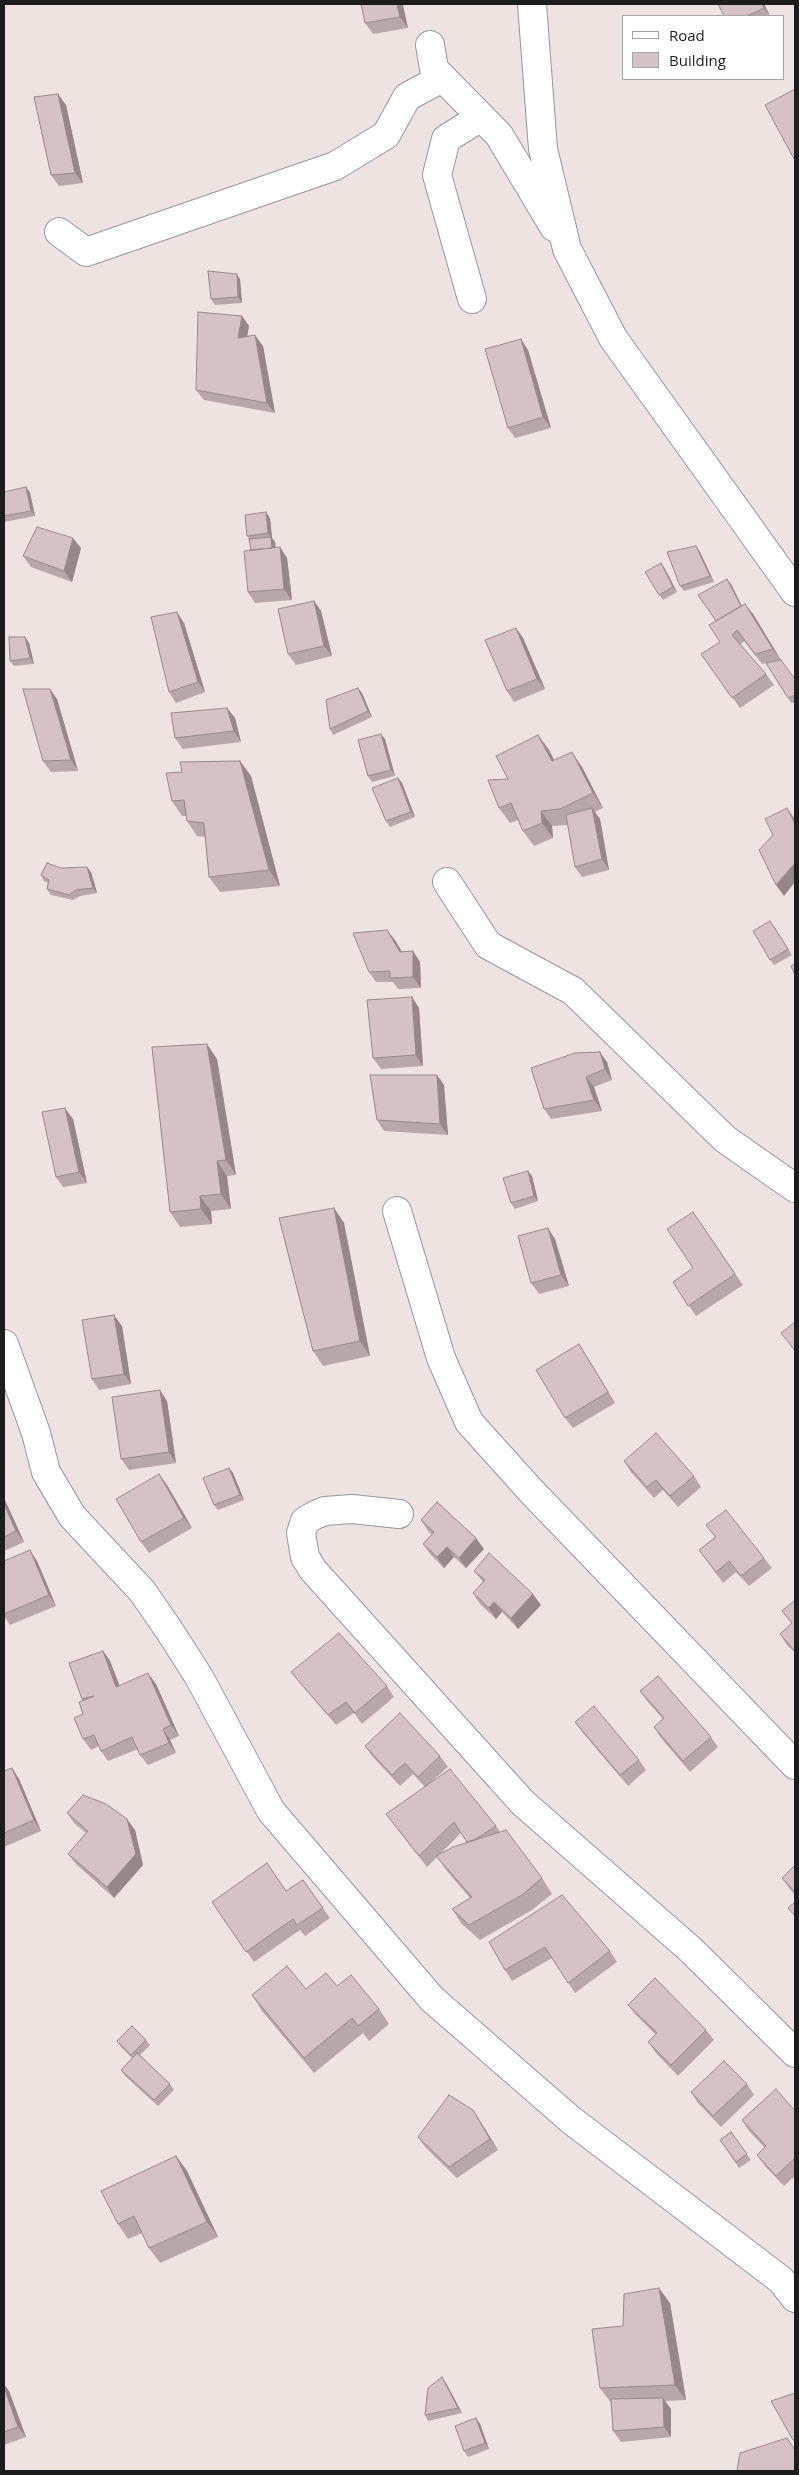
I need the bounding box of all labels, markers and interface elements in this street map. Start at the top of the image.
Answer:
legend [622,15,784,80]
text: Road [669,25,705,45]
text: Building [669,50,726,70]

